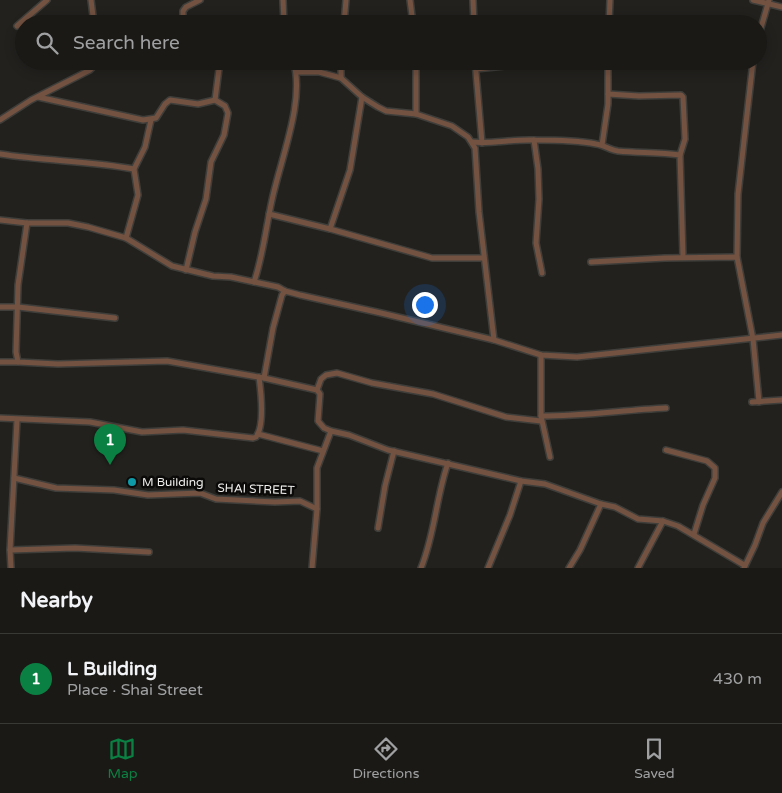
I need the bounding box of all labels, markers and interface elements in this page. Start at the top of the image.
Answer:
search box [15,15,767,70]
icon: search [33,29,61,57]
text: Search here [73,32,180,54]
your location [412,292,438,318]
pin: 1 [94,424,126,465]
place label: M Building [142,475,204,489]
marker: M Building [126,476,138,488]
street label: SHAI STREET [217,481,296,497]
text: Nearby [20,588,93,613]
text: L Building [67,658,157,680]
text: 1 [31,669,41,689]
text: 430 m [713,669,762,689]
text: Place · Shai Street [67,680,203,700]
tab: Map [107,735,138,782]
tab: Directions [352,735,419,782]
tab: Saved [634,735,675,782]

